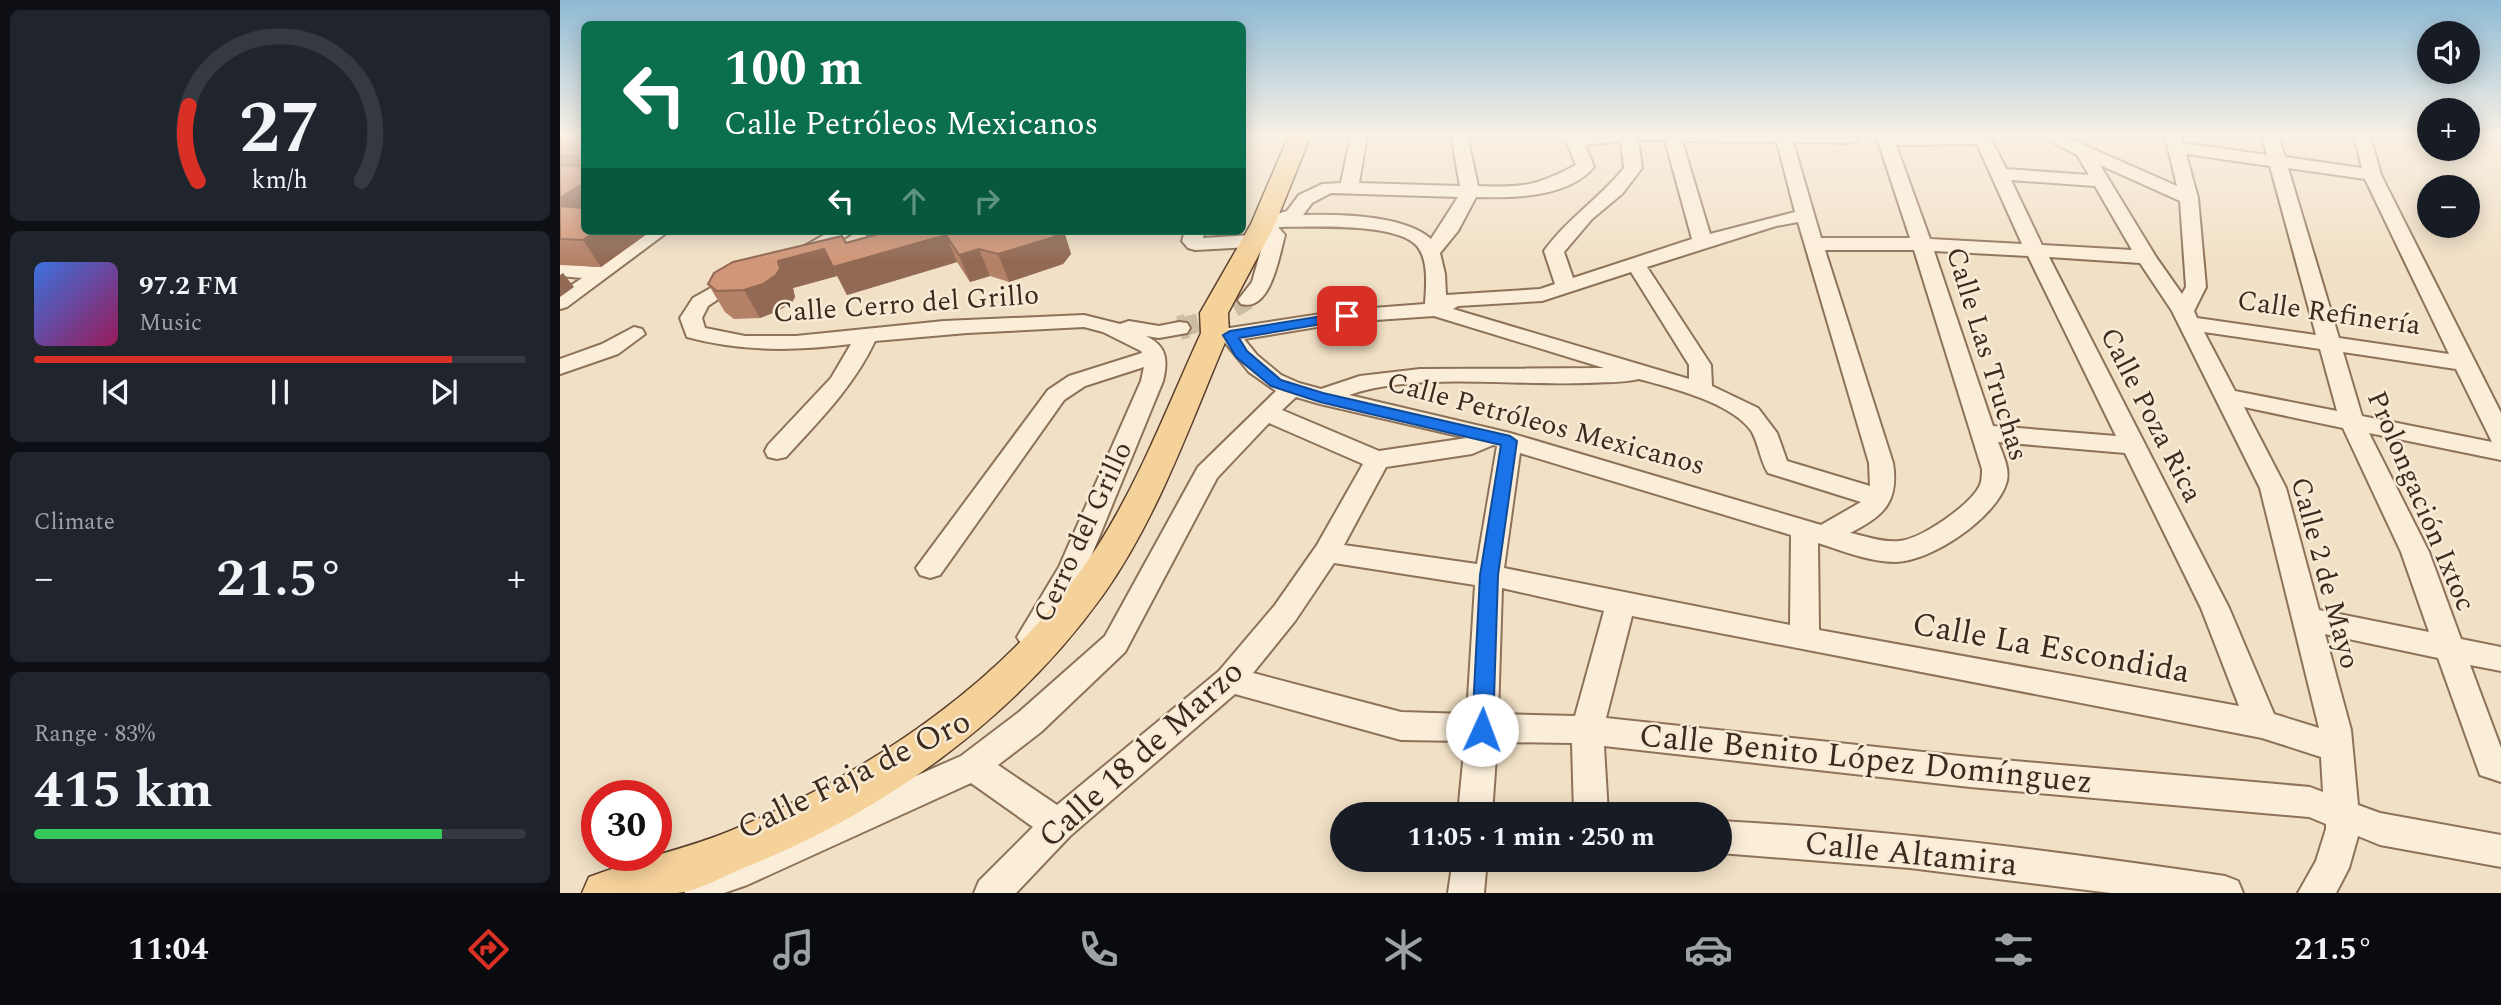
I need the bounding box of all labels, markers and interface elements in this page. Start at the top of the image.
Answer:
map controls [2417,21,2480,238]
button: sound [2417,21,2480,84]
text: 100 m [724,32,863,107]
icon: left [609,49,700,140]
text: 27 [239,75,321,186]
button: + [2417,98,2480,161]
text: Calle Petróleos Mexicanos [724,100,1098,149]
text: km/h [252,162,308,200]
button: − [2417,175,2480,238]
icon: left [822,182,860,220]
icon: ahead [895,182,933,220]
icon: right [968,182,1006,220]
street label: Calle Las Truchas [1934,242,2040,466]
text: 97.2 FM [139,266,239,306]
street label: Calle Cerro del Grillo [772,273,1040,335]
street label: Calle Refinería [2235,279,2424,347]
pin [1317,286,1377,346]
icon: arrive [1328,297,1366,335]
text: Music [139,306,202,341]
street label: Calle Poza Rica [2088,320,2214,510]
street label: Calle Petróleos Mexicanos [1382,361,1710,487]
icon: previous [97,373,135,411]
icon: pause [261,373,299,411]
icon: next [425,373,463,411]
street label: Prolongación Ixtoc [2355,384,2487,618]
street label: Cerro del Grillo [1022,434,1144,630]
street label: Calle 2 de Mayo [2279,472,2371,674]
text: Climate [34,505,115,540]
text: 21.5° [216,540,344,619]
text: − [34,550,53,608]
text: + [507,550,526,608]
street label: Calle La Escondida [1908,599,2194,697]
street label: Calle 18 de Marzo [1027,648,1255,860]
position arrow [1445,693,1519,767]
street label: Calle Faja de Oro [729,697,979,853]
street label: Calle Benito López Domínguez [1637,710,2095,808]
text: Range · 83% [34,717,155,752]
text: 415 km [34,751,213,830]
speed limit sign: 30 [581,780,672,871]
text: 11:05 · 1 min · 250 m [1407,817,1655,857]
street label: Calle Altamira [1802,818,2020,890]
text: 11:04 [128,925,208,974]
icon: directions [464,925,513,974]
icon: music [769,925,818,974]
icon: phone [1074,925,1123,974]
icon: climate [1379,925,1428,974]
icon: car [1684,925,1733,974]
icon: filters [1989,925,2038,974]
text: 21.5° [2295,925,2373,974]

